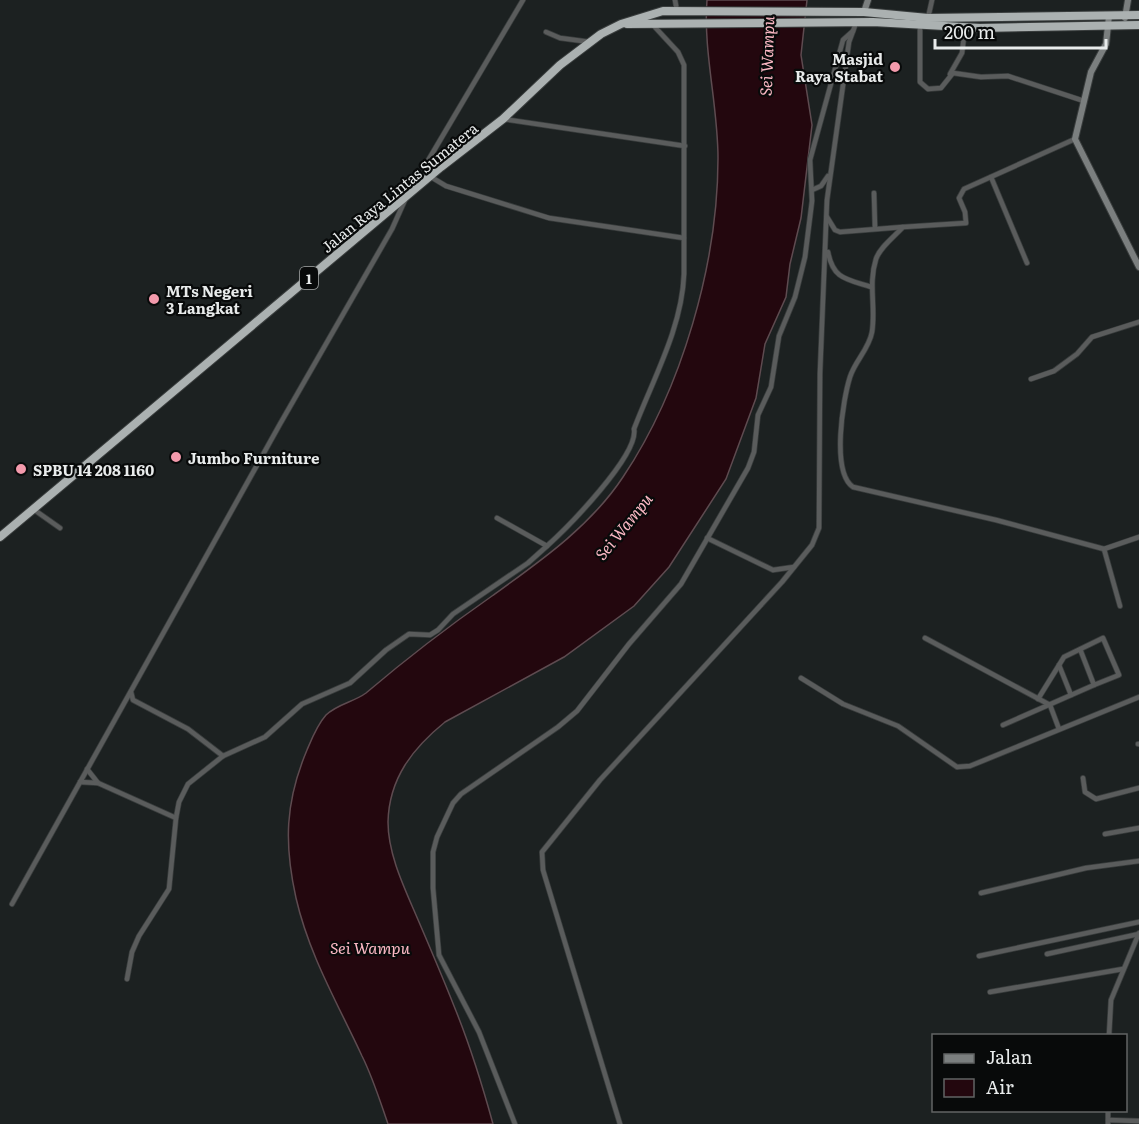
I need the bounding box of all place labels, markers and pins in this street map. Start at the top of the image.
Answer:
place label: Masjid Raya Stabat [795,47,883,87]
marker: Masjid Raya Stabat [888,60,902,74]
place label: MTs Negeri 3 Langkat [166,279,253,319]
marker: MTs Negeri 3 Langkat [147,292,161,306]
place label: Jumbo Furniture [188,446,320,469]
marker: Jumbo Furniture [169,450,183,464]
place label: SPBU 14 208 1160 [33,458,154,481]
marker: SPBU 14 208 1160 [14,462,28,476]

